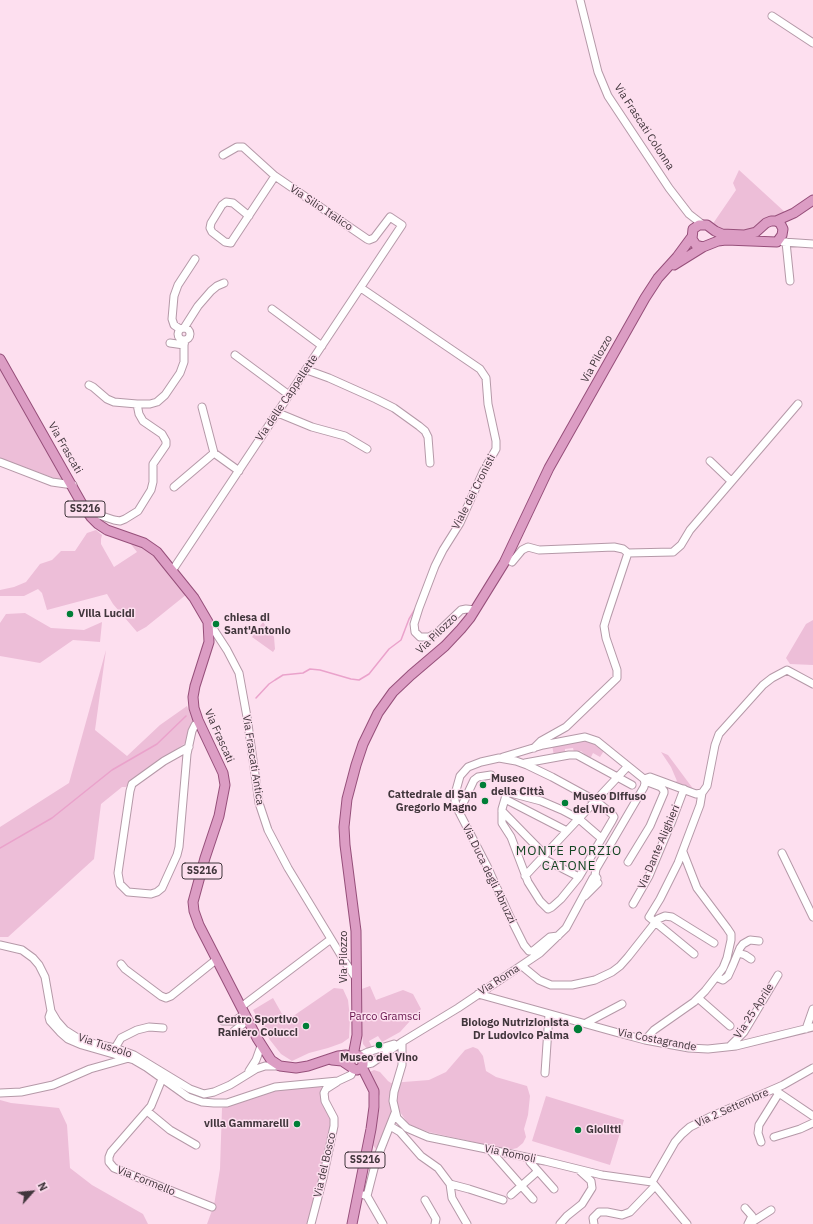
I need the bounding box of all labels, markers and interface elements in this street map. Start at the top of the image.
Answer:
street label: Via Frascati Colonna [611,81,677,173]
street label: Via Silio Italico [287,182,355,234]
street label: Via Pilozzo [578,333,616,385]
street label: Via delle Cappellette [253,352,321,444]
street label: Via Frascati [45,420,85,476]
street label: Viale dei Cronisti [449,452,499,532]
road number: SS216 [65,501,105,517]
place label: Villa Lucidi [78,607,135,621]
marker: Villa Lucidi [65,609,75,619]
place label: chiesa di Sant'Antonio [224,611,291,637]
street label: Via Pilozzo [413,611,461,657]
marker: chiesa di Sant'Antonio [211,619,221,629]
street label: Via Frascati [201,707,237,765]
street label: Via Frascati Antica [239,714,267,806]
place label: Museo della Città [491,772,544,798]
marker: Museo della Città [478,780,488,790]
place label: Cattedrale di San Gregorio Magno [388,788,477,814]
place label: Museo Diffuso del Vino [573,790,646,816]
marker: Cattedrale di San Gregorio Magno [480,796,490,806]
marker: Museo Diffuso del Vino [560,798,570,808]
street label: Via Dante Alighieri [635,803,683,891]
street label: Via Duca degli Abruzzi [459,822,519,926]
district label: MONTE PORZIO CATONE [516,843,622,874]
road number: SS216 [182,863,222,879]
street label: Via Pilozzo [337,931,351,983]
street label: Via Roma [476,962,522,998]
street label: Via 25 Aprile [731,981,777,1041]
park label: Parco Gramsci [349,1010,421,1024]
place label: Centro Sportivo Raniero Colucci [217,1013,298,1039]
place label: Biologo Nutrizionista Dr Ludovico Palma [461,1016,569,1042]
marker: Centro Sportivo Raniero Colucci [301,1021,311,1031]
marker: Biologo Nutrizionista Dr Ludovico Palma [572,1023,584,1035]
street label: Via Costagrande [616,1026,698,1054]
street label: Via Tuscolo [76,1031,134,1061]
marker: Museo del Vino [374,1040,384,1050]
place label: Museo del Vino [340,1051,418,1065]
street label: Via 2 Settembre [693,1086,771,1130]
place label: villa Gammarelli [204,1117,289,1131]
marker: villa Gammarelli [292,1119,302,1129]
place label: Giolitti [586,1123,621,1137]
marker: Giolitti [573,1125,583,1135]
street label: Via del Bosco [311,1131,339,1199]
street label: Via Romoli [483,1142,537,1166]
road number: SS216 [345,1152,385,1168]
street label: Via Formello [115,1163,177,1199]
north arrow [12,1172,52,1212]
text: N [35,1180,51,1193]

